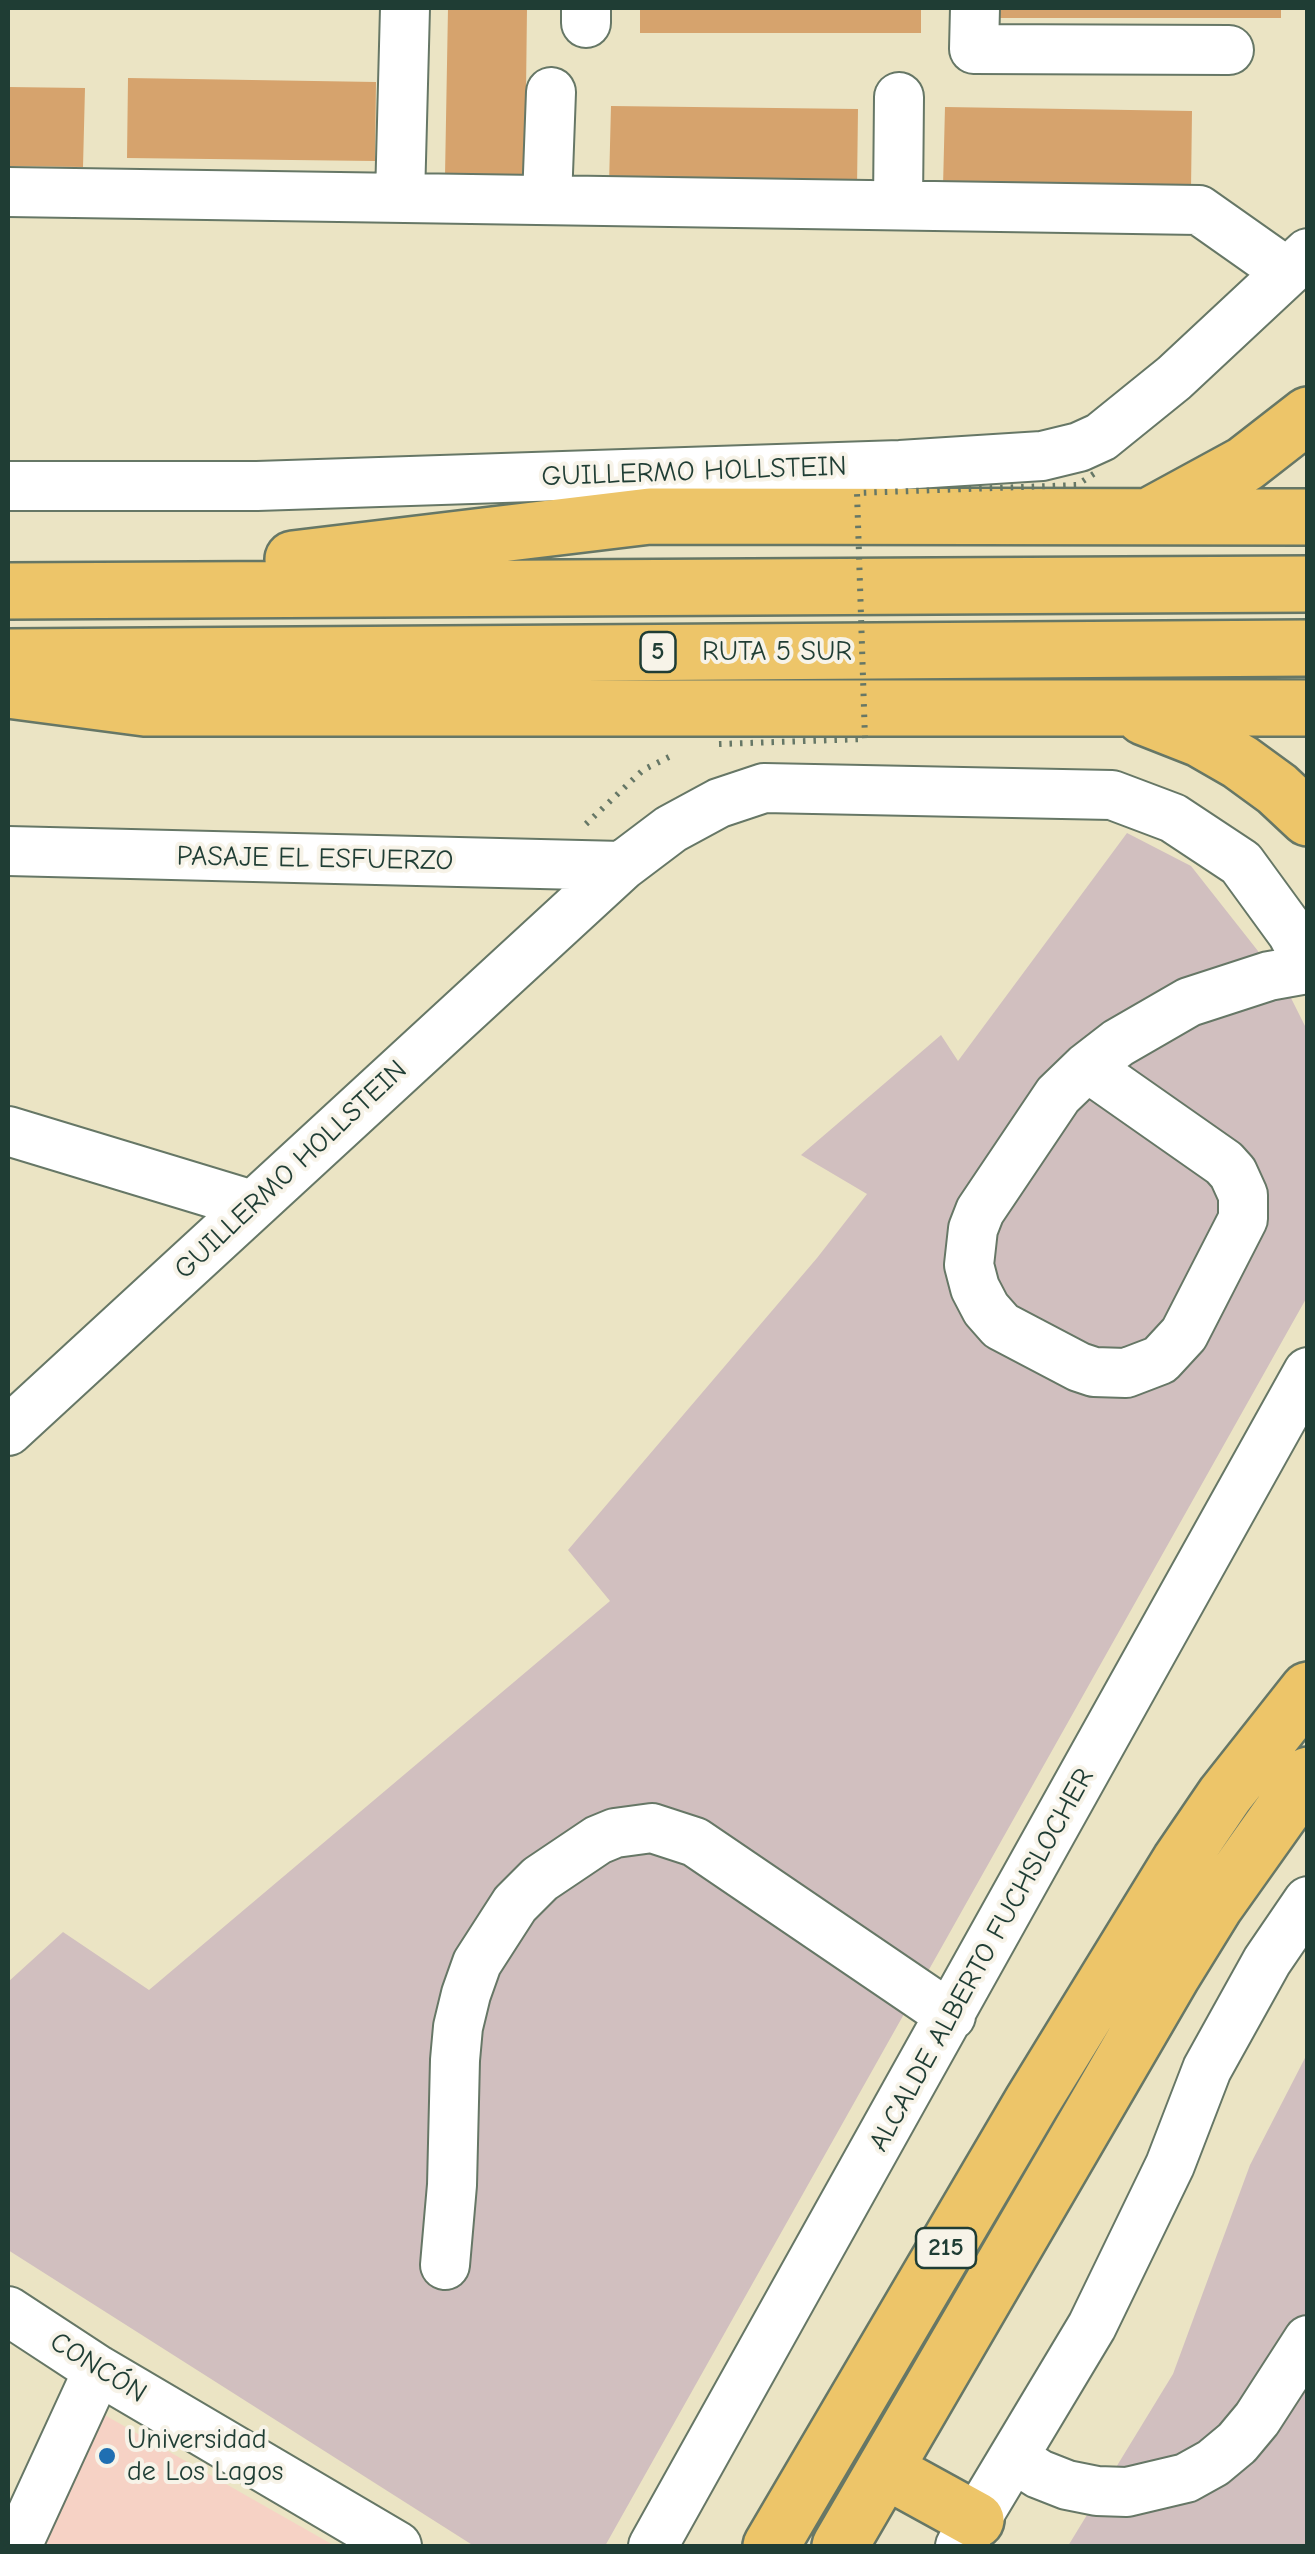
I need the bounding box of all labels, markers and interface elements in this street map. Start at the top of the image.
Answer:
street label: GUILLERMO HOLLSTEIN [541,450,847,494]
road number: 5 [640,632,676,672]
street label: RUTA 5 SUR [702,635,852,669]
street label: PASAJE EL ESFUERZO [176,840,454,878]
street label: GUILLERMO HOLLSTEIN [168,1054,414,1286]
street label: ALCALDE ALBERTO FUCHSLOCHER [862,1763,1102,2157]
road number: 215 [916,2228,976,2268]
street label: CONCÓN [44,2325,152,2411]
place label: Universidad de Los Lagos [127,2423,283,2489]
marker: Universidad de Los Lagos [96,2445,118,2467]

